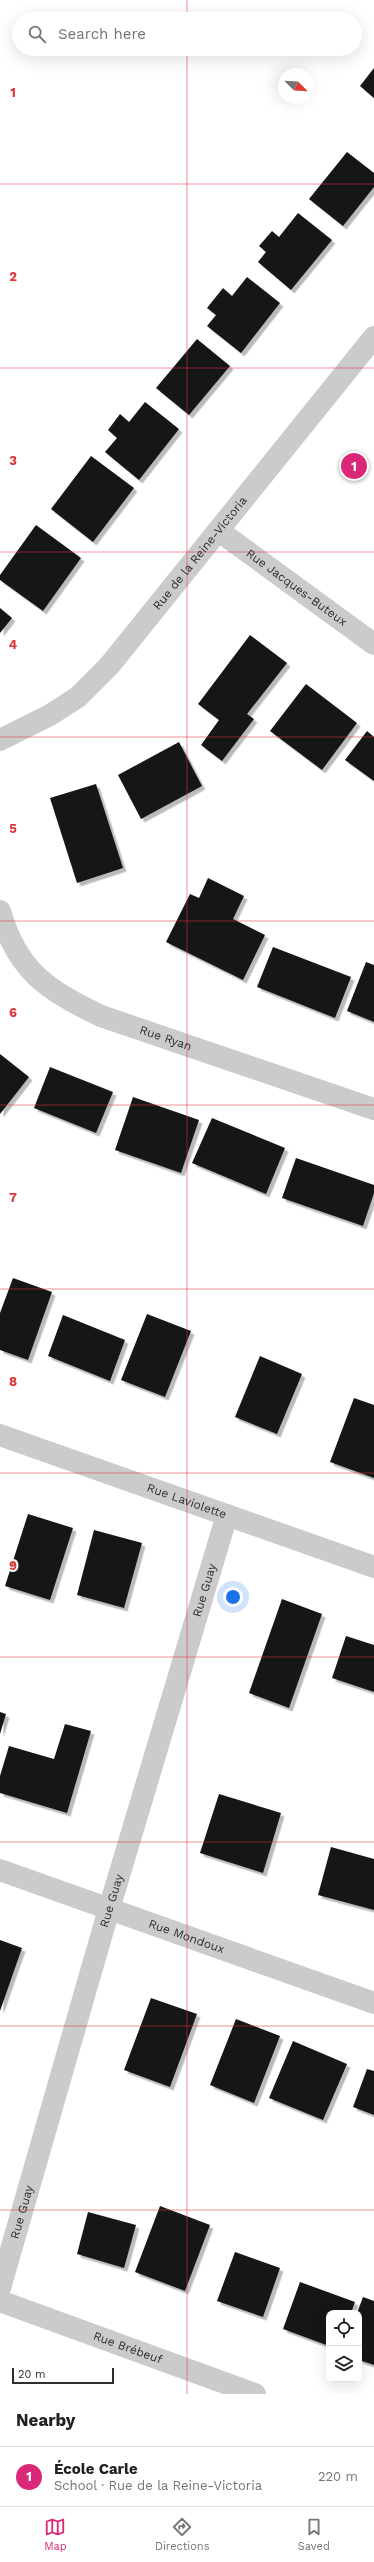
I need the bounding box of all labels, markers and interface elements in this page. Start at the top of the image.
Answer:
search box [12,12,362,56]
icon: search [26,23,48,45]
text: Search here [58,25,146,43]
north arrow [278,68,314,104]
text: 1 [10,85,16,100]
text: 2 [9,269,17,284]
pin: 1 [341,451,367,481]
text: 3 [9,453,17,468]
street label: Rue de la Reine-Victoria [150,493,250,613]
street label: Rue Jacques-Buteux [243,546,350,629]
text: 4 [9,637,18,652]
text: 5 [9,821,17,836]
text: 6 [9,1005,17,1020]
street label: Rue Ryan [138,1023,194,1053]
text: 7 [9,1190,17,1205]
text: 8 [9,1374,17,1389]
street label: Rue Laviolette [145,1480,228,1521]
text: 9 [9,1558,17,1573]
street label: Rue Guay [190,1561,219,1619]
your location [223,1587,243,1607]
street label: Rue Guay [97,1872,126,1929]
street label: Rue Mondoux [147,1916,226,1956]
street label: Rue Guay [7,2183,36,2240]
map controls [326,2310,362,2382]
button: locate [326,2310,362,2346]
street label: Rue Brébeuf [91,2329,164,2367]
button: layers [326,2346,362,2382]
scale bar [12,2366,114,2385]
text: 20 m [18,2368,46,2381]
text: Nearby [16,2410,75,2430]
text: École Carle [54,2460,138,2478]
text: 1 [26,2469,32,2484]
text: 220 m [318,2469,358,2484]
text: School · Rue de la Reine-Victoria [54,2478,262,2493]
tab: Map [44,2516,67,2553]
tab: Directions [155,2516,209,2553]
tab: Saved [298,2516,330,2553]

